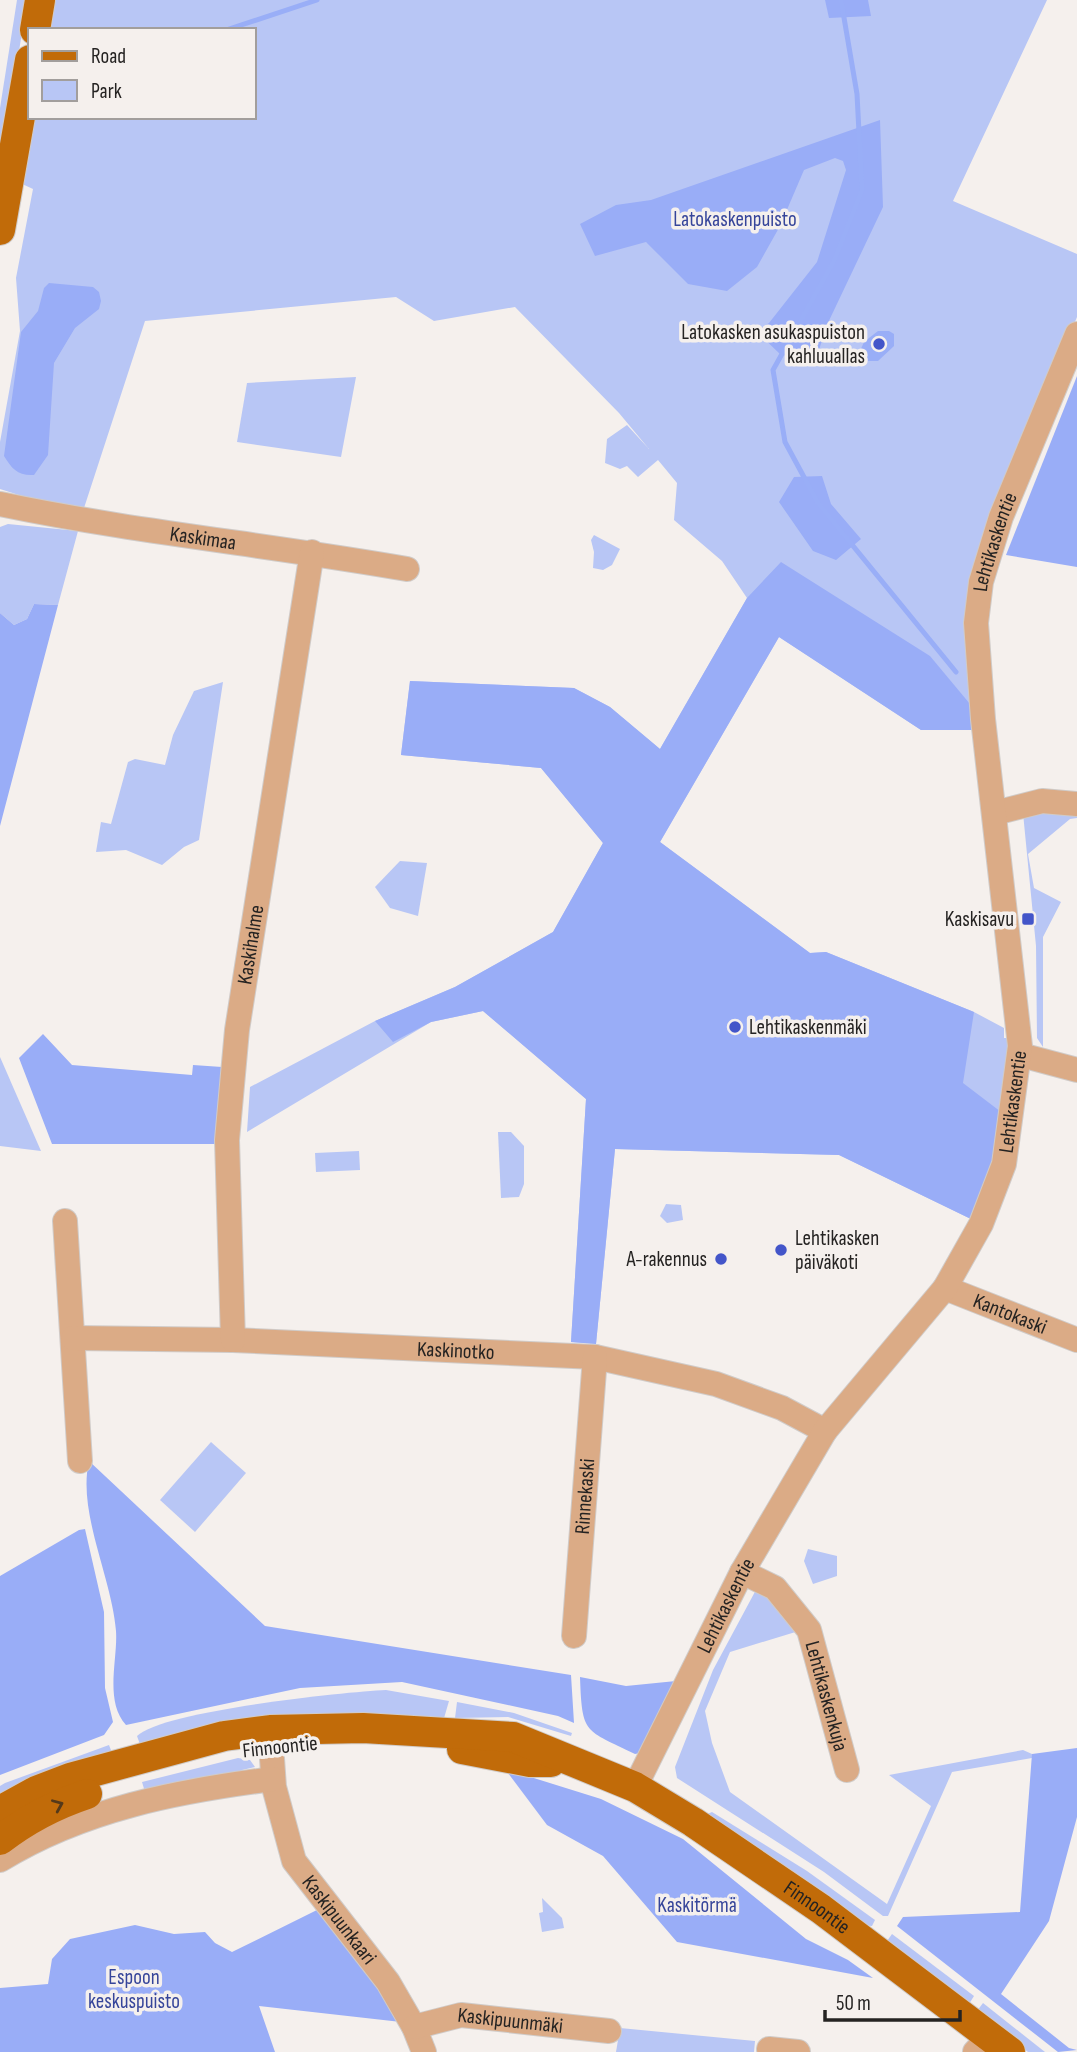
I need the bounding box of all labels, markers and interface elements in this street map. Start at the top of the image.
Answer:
legend [28,28,256,119]
text: Road [91,44,126,69]
text: Park [91,79,122,104]
park label: Latokaskenpuisto [673,207,797,232]
place label: Latokasken asukaspuiston kahluuallas [681,320,865,369]
marker: Latokasken asukaspuiston kahluuallas [871,336,887,352]
street label: Lehtikaskentie [967,488,1022,593]
street label: Kaskimaa [168,521,238,555]
street label: Kaskihalme [232,903,269,986]
place label: Kaskisavu [945,907,1014,932]
marker: Kaskisavu [1020,911,1036,927]
place label: Lehtikaskenmäki [749,1015,867,1040]
marker: Lehtikaskenmäki [727,1019,743,1035]
street label: Lehtikaskentie [993,1049,1032,1155]
place label: Lehtikasken päiväkoti [795,1226,879,1275]
marker: Lehtikasken päiväkoti [773,1242,789,1258]
place label: A-rakennus [626,1247,707,1272]
marker: A-rakennus [713,1251,729,1267]
street label: Kantokaski [970,1288,1051,1339]
street label: Kaskinotko [416,1336,495,1365]
street label: Rinnekaski [569,1458,600,1535]
street label: Lehtikaskentie [691,1553,760,1657]
street label: Lehtikaskenkuja [800,1638,854,1754]
street label: Finnoontie [241,1731,319,1763]
one-way arrow [51,1799,63,1813]
street label: Kaskipuunkaari [297,1870,382,1969]
street label: Finnoontie [779,1875,855,1939]
park label: Kaskitörmä [657,1893,737,1918]
park label: Espoon keskuspuisto [88,1965,180,2014]
scale bar [825,1979,960,2023]
text: 50 m [836,1991,871,2016]
street label: Kaskipuunmäki [456,2002,564,2038]

